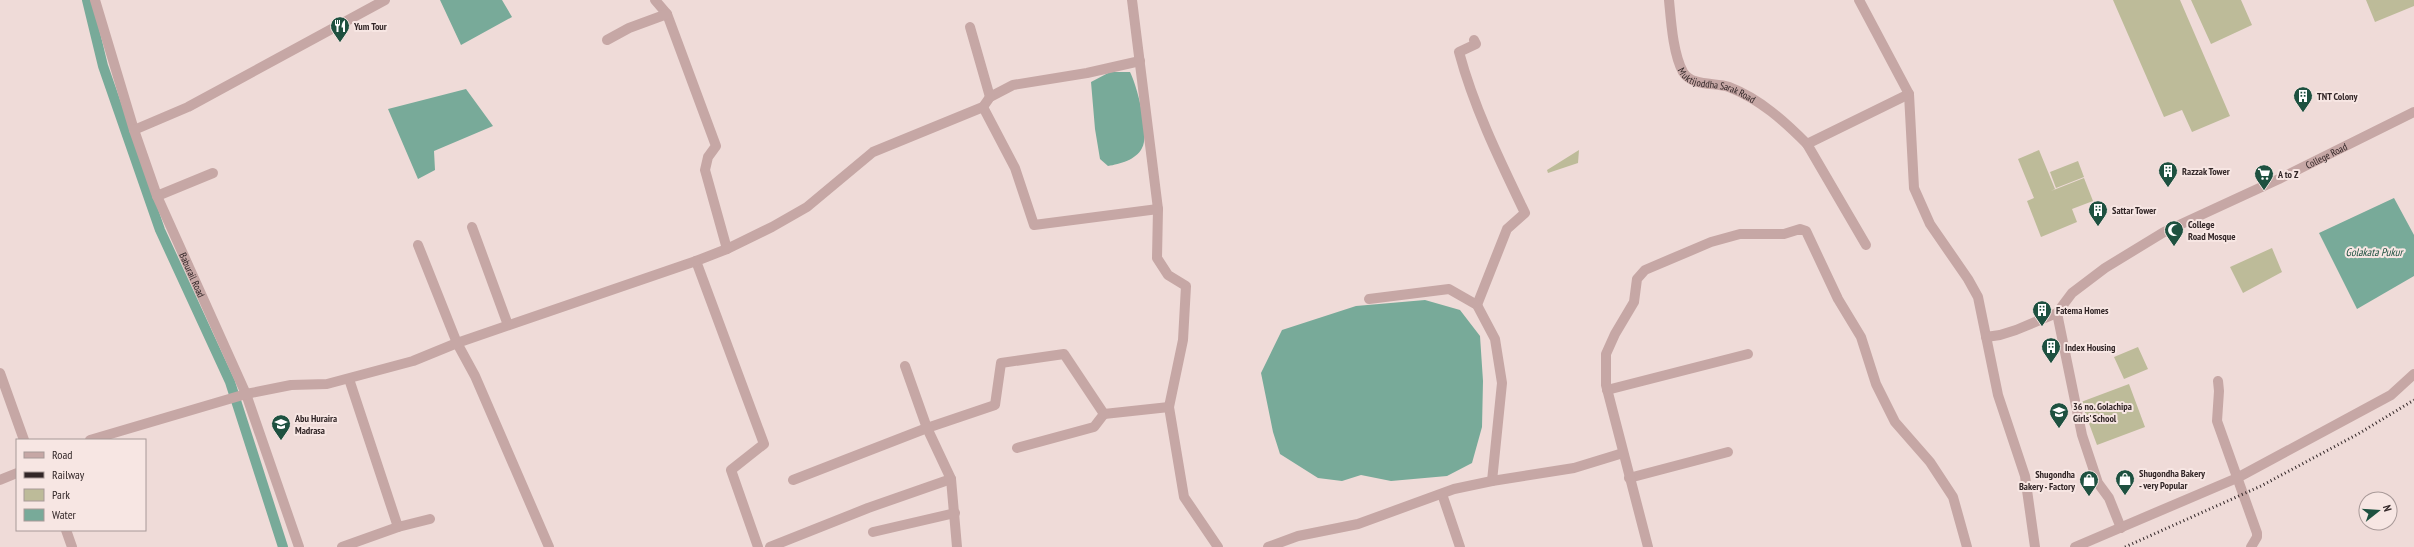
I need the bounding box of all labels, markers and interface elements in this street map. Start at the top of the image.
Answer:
restaurant icon: Yum Tour [329,15,351,43]
place label: Yum Tour [353,20,387,33]
street label: Muktijoddha Sarak Road [1675,65,1758,106]
building icon: TNT Colony [2292,85,2314,113]
place label: TNT Colony [2317,90,2359,103]
street label: College Road [2303,140,2349,171]
building icon: Razzak Tower [2157,160,2179,188]
supermarket icon: A to Z [2253,163,2275,191]
place label: Razzak Tower [2182,165,2230,178]
place label: A to Z [2277,168,2299,181]
building icon: Sattar Tower [2087,199,2109,227]
place label: Sattar Tower [2112,204,2156,217]
place label: College Road Mosque [2188,218,2235,243]
mosque icon: College Road Mosque [2163,219,2185,247]
water label: Golakata Pukur [2345,245,2405,259]
street label: Baburail Road [177,250,208,299]
building icon: Fatema Homes [2031,299,2053,327]
place label: Fatema Homes [2056,304,2109,317]
building icon: Index Housing [2040,336,2062,364]
place label: Index Housing [2065,341,2116,354]
place label: 36 no. Golachipa Girls' School [2073,400,2132,425]
school or university icon: 36 no. Golachipa Girls' School [2048,401,2070,429]
place label: Abu Huraira Madrasa [294,412,337,437]
school or university icon: Abu Huraira Madrasa [270,413,292,441]
legend [16,439,146,531]
text: Road [52,447,72,462]
text: Railway [52,467,85,482]
place label: Shugondha Bakery - very Popular [2139,467,2206,492]
place label: Shugondha Bakery - Factory [2019,468,2076,493]
shop icon: Shugondha Bakery - very Popular [2114,468,2136,496]
shop icon: Shugondha Bakery - Factory [2078,469,2100,497]
text: Park [52,487,70,502]
north arrow [2358,491,2398,531]
text: N [2380,503,2395,513]
text: Water [52,507,77,522]

